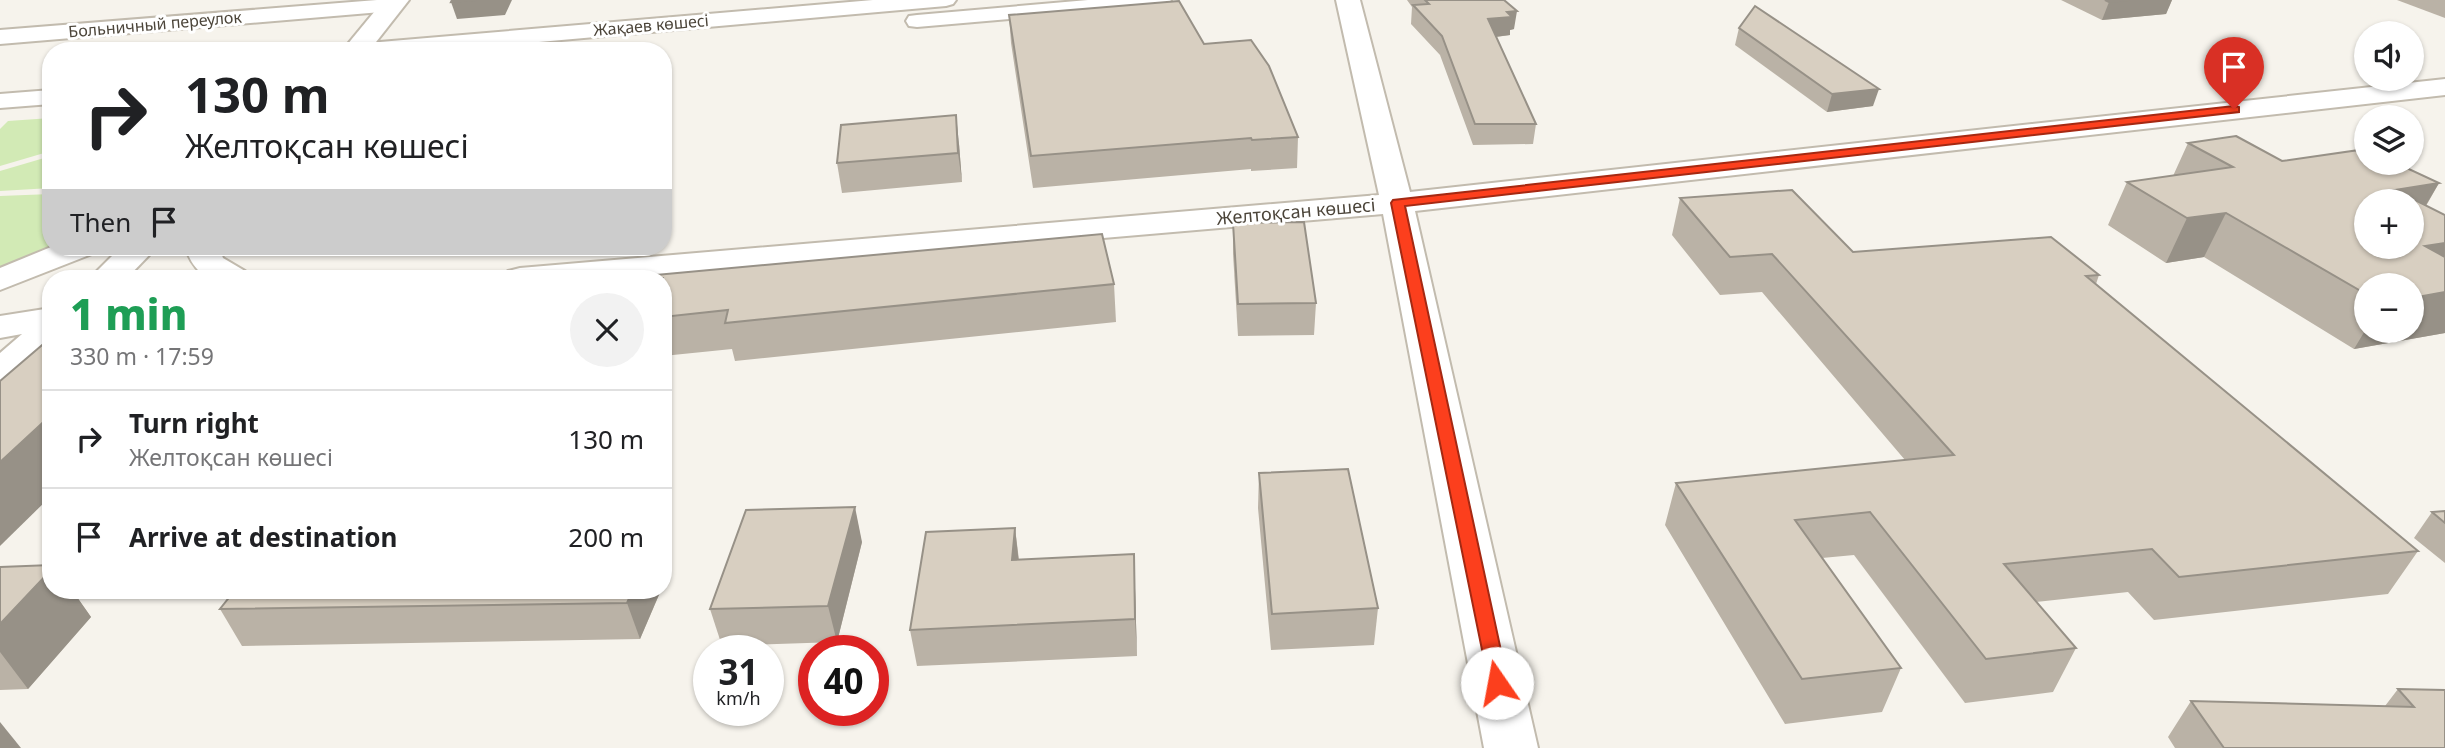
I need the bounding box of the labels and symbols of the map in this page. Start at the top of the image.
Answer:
street label: Больничный переулок [67,5,243,43]
street label: Жақаев көшесі [592,9,710,41]
pin [2204,37,2264,109]
street label: Желтоқсан көшесі [1215,192,1376,230]
speed limit sign: 40 [798,635,889,726]
position arrow [1460,646,1534,720]

